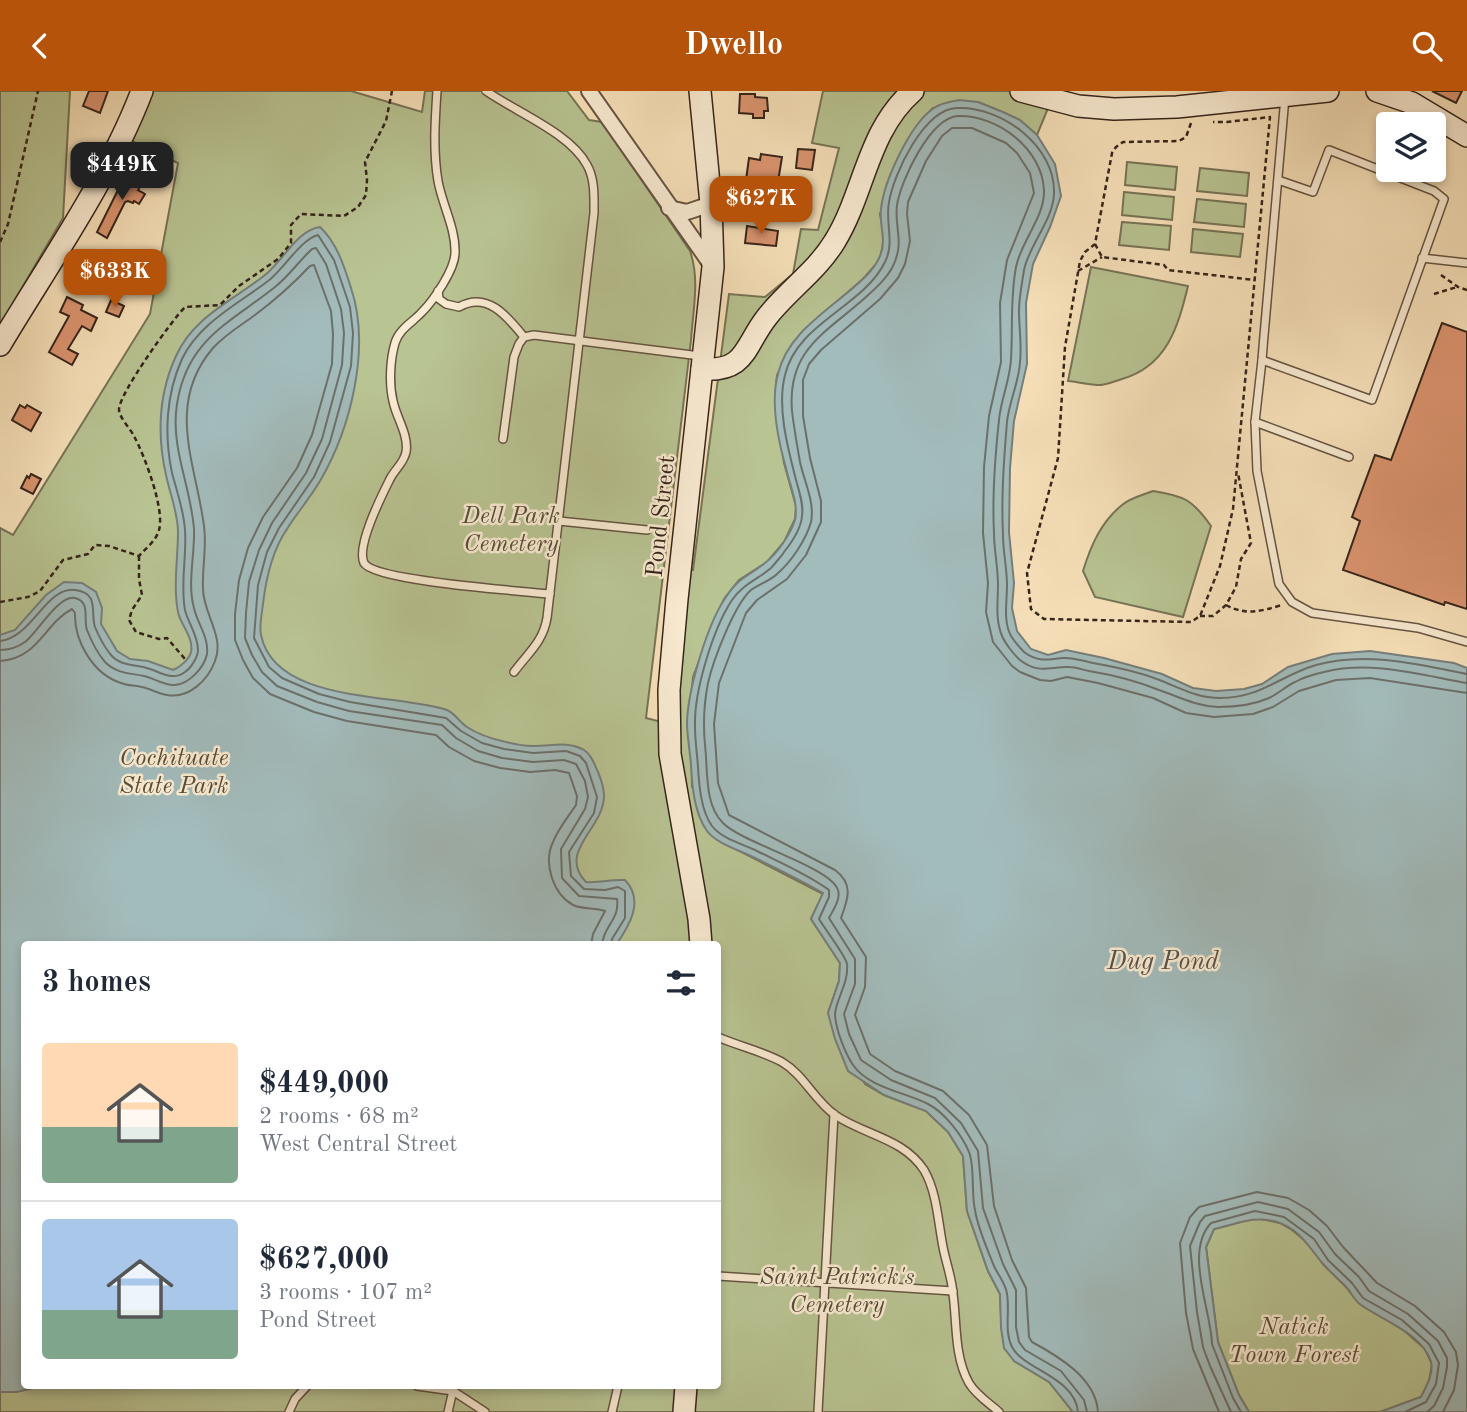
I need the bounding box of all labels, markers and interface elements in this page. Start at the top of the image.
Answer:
icon: back [21,27,59,65]
icon: search [1408,27,1446,65]
text: Dwello [684,30,783,62]
map controls [1376,112,1446,182]
button: layers [1376,112,1446,182]
pin: $449K [73,143,171,202]
text: $449K [86,153,158,176]
pin: $627K [712,177,810,236]
text: $627K [725,187,797,210]
pin: $633K [66,249,164,309]
text: $633K [79,260,151,283]
street label: Pond Street [644,454,680,579]
park label: Dell Park Cemetery [461,505,560,557]
park label: Cochituate State Park [119,747,229,799]
water label: Dug Pond [1106,949,1219,975]
icon: filters [662,964,700,1002]
text: 3 homes [42,968,151,998]
text: $449,000 [259,1069,389,1099]
icon: home [98,1071,182,1155]
text: 2 rooms · 68 m² [259,1105,419,1128]
text: West Central Street [259,1133,457,1156]
text: $627,000 [259,1245,389,1275]
icon: home [98,1247,182,1331]
park label: Saint Patrick's Cemetery [759,1266,915,1318]
text: 3 rooms · 107 m² [259,1281,432,1304]
text: Pond Street [259,1309,377,1332]
park label: Natick Town Forest [1229,1316,1360,1368]

